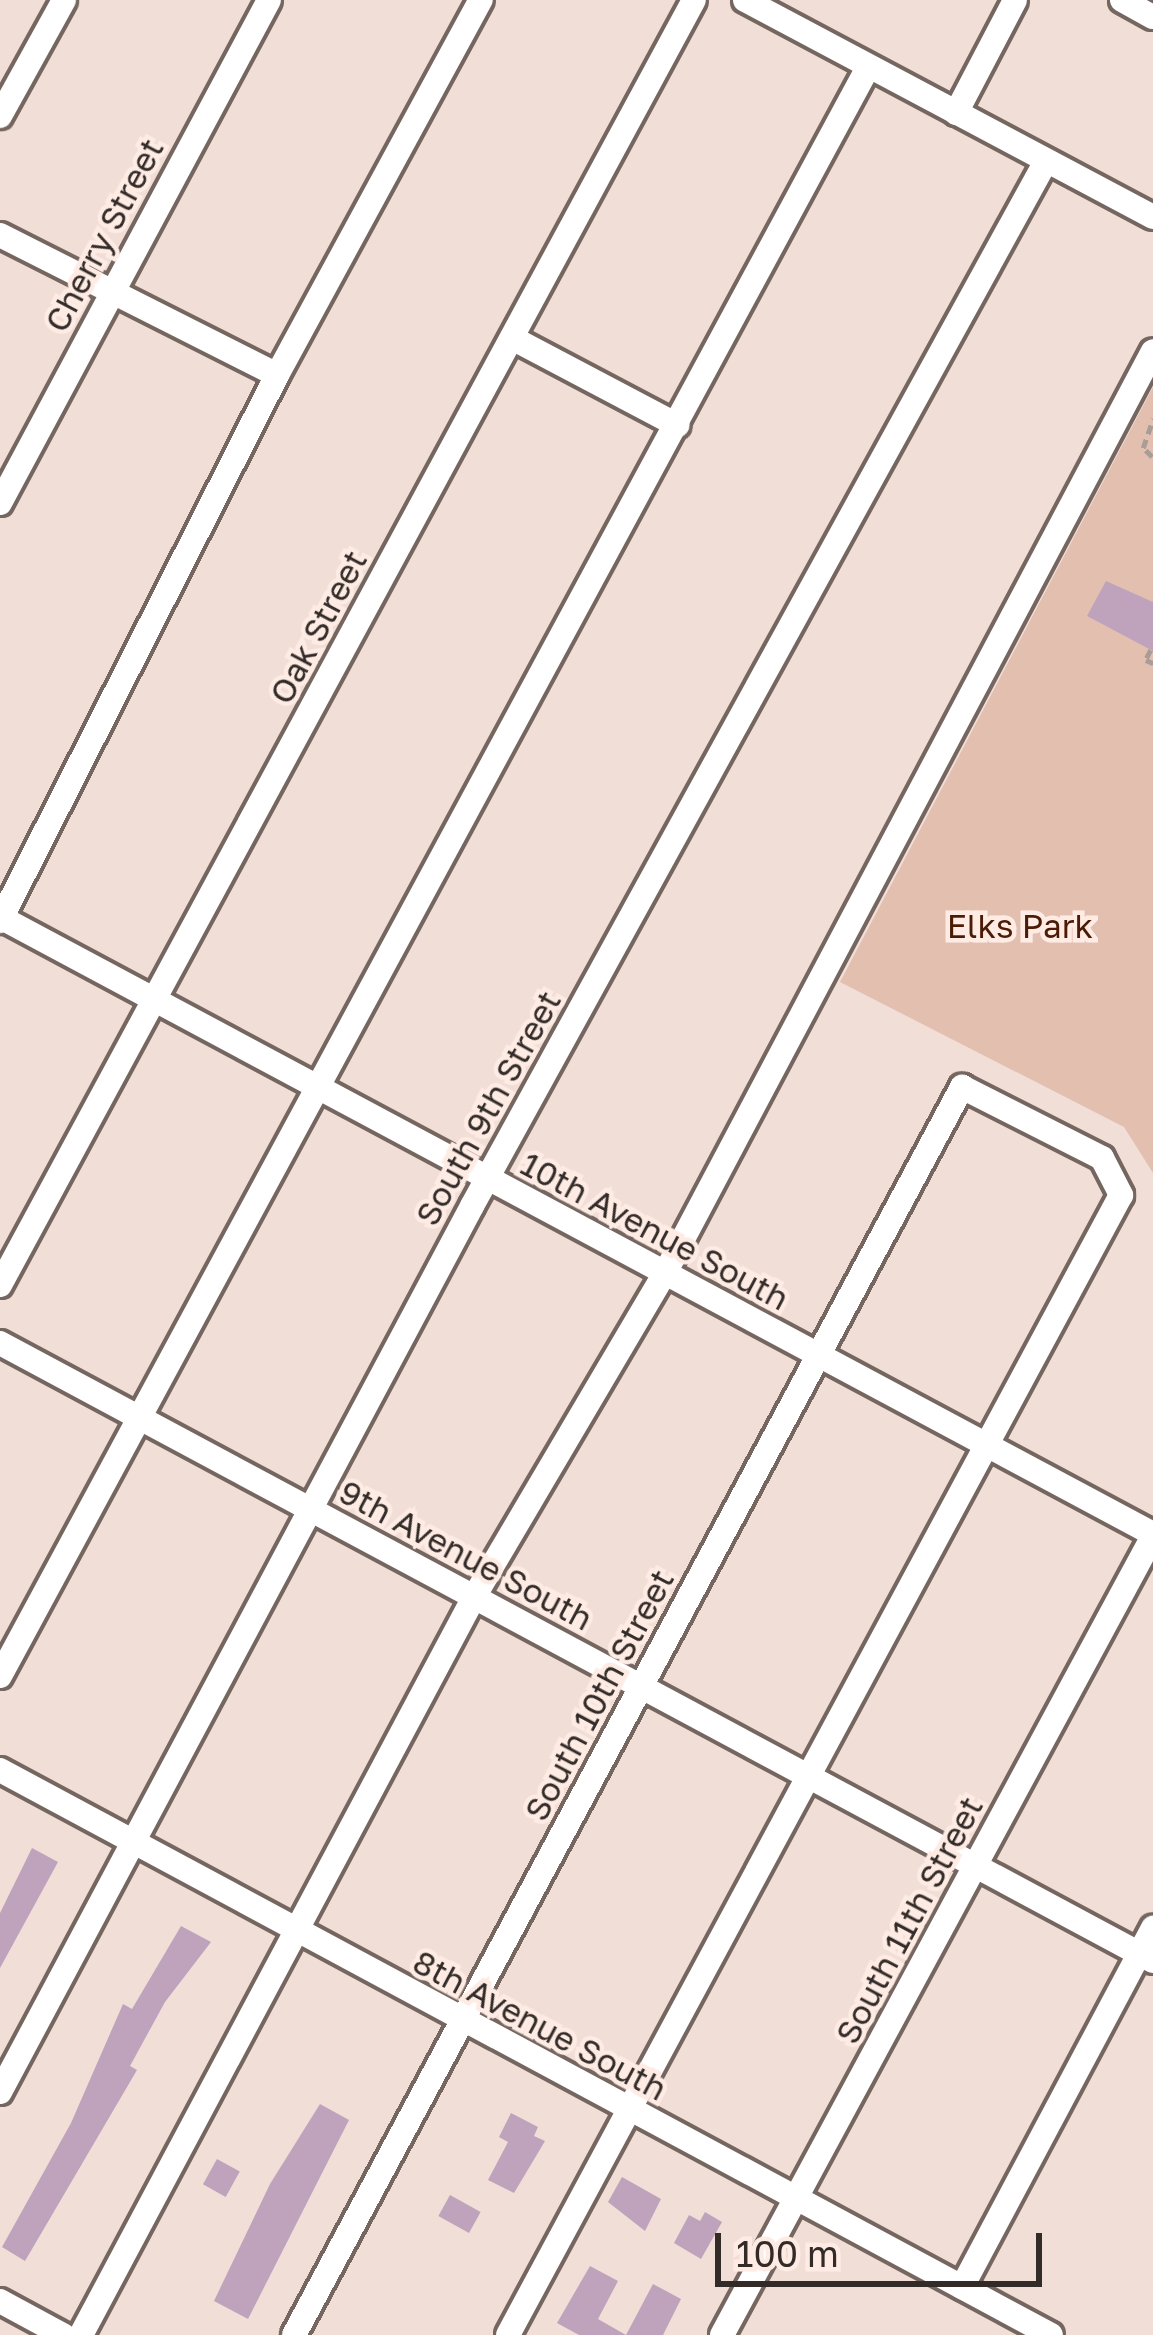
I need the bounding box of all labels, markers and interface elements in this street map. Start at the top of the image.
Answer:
street label: Cherry Street [37,132,171,338]
street label: Oak Street [261,544,375,710]
park label: Elks Park [947,906,1093,946]
street label: South 9th Street [407,984,569,1232]
street label: 10th Avenue South [514,1144,796,1318]
street label: 9th Avenue South [333,1472,599,1638]
street label: South 10th Street [516,1563,682,1827]
street label: South 11th Street [827,1790,991,2050]
street label: 8th Avenue South [407,1942,673,2108]
scale bar [721,2209,1048,2283]
text: 100 m [736,2232,839,2275]

